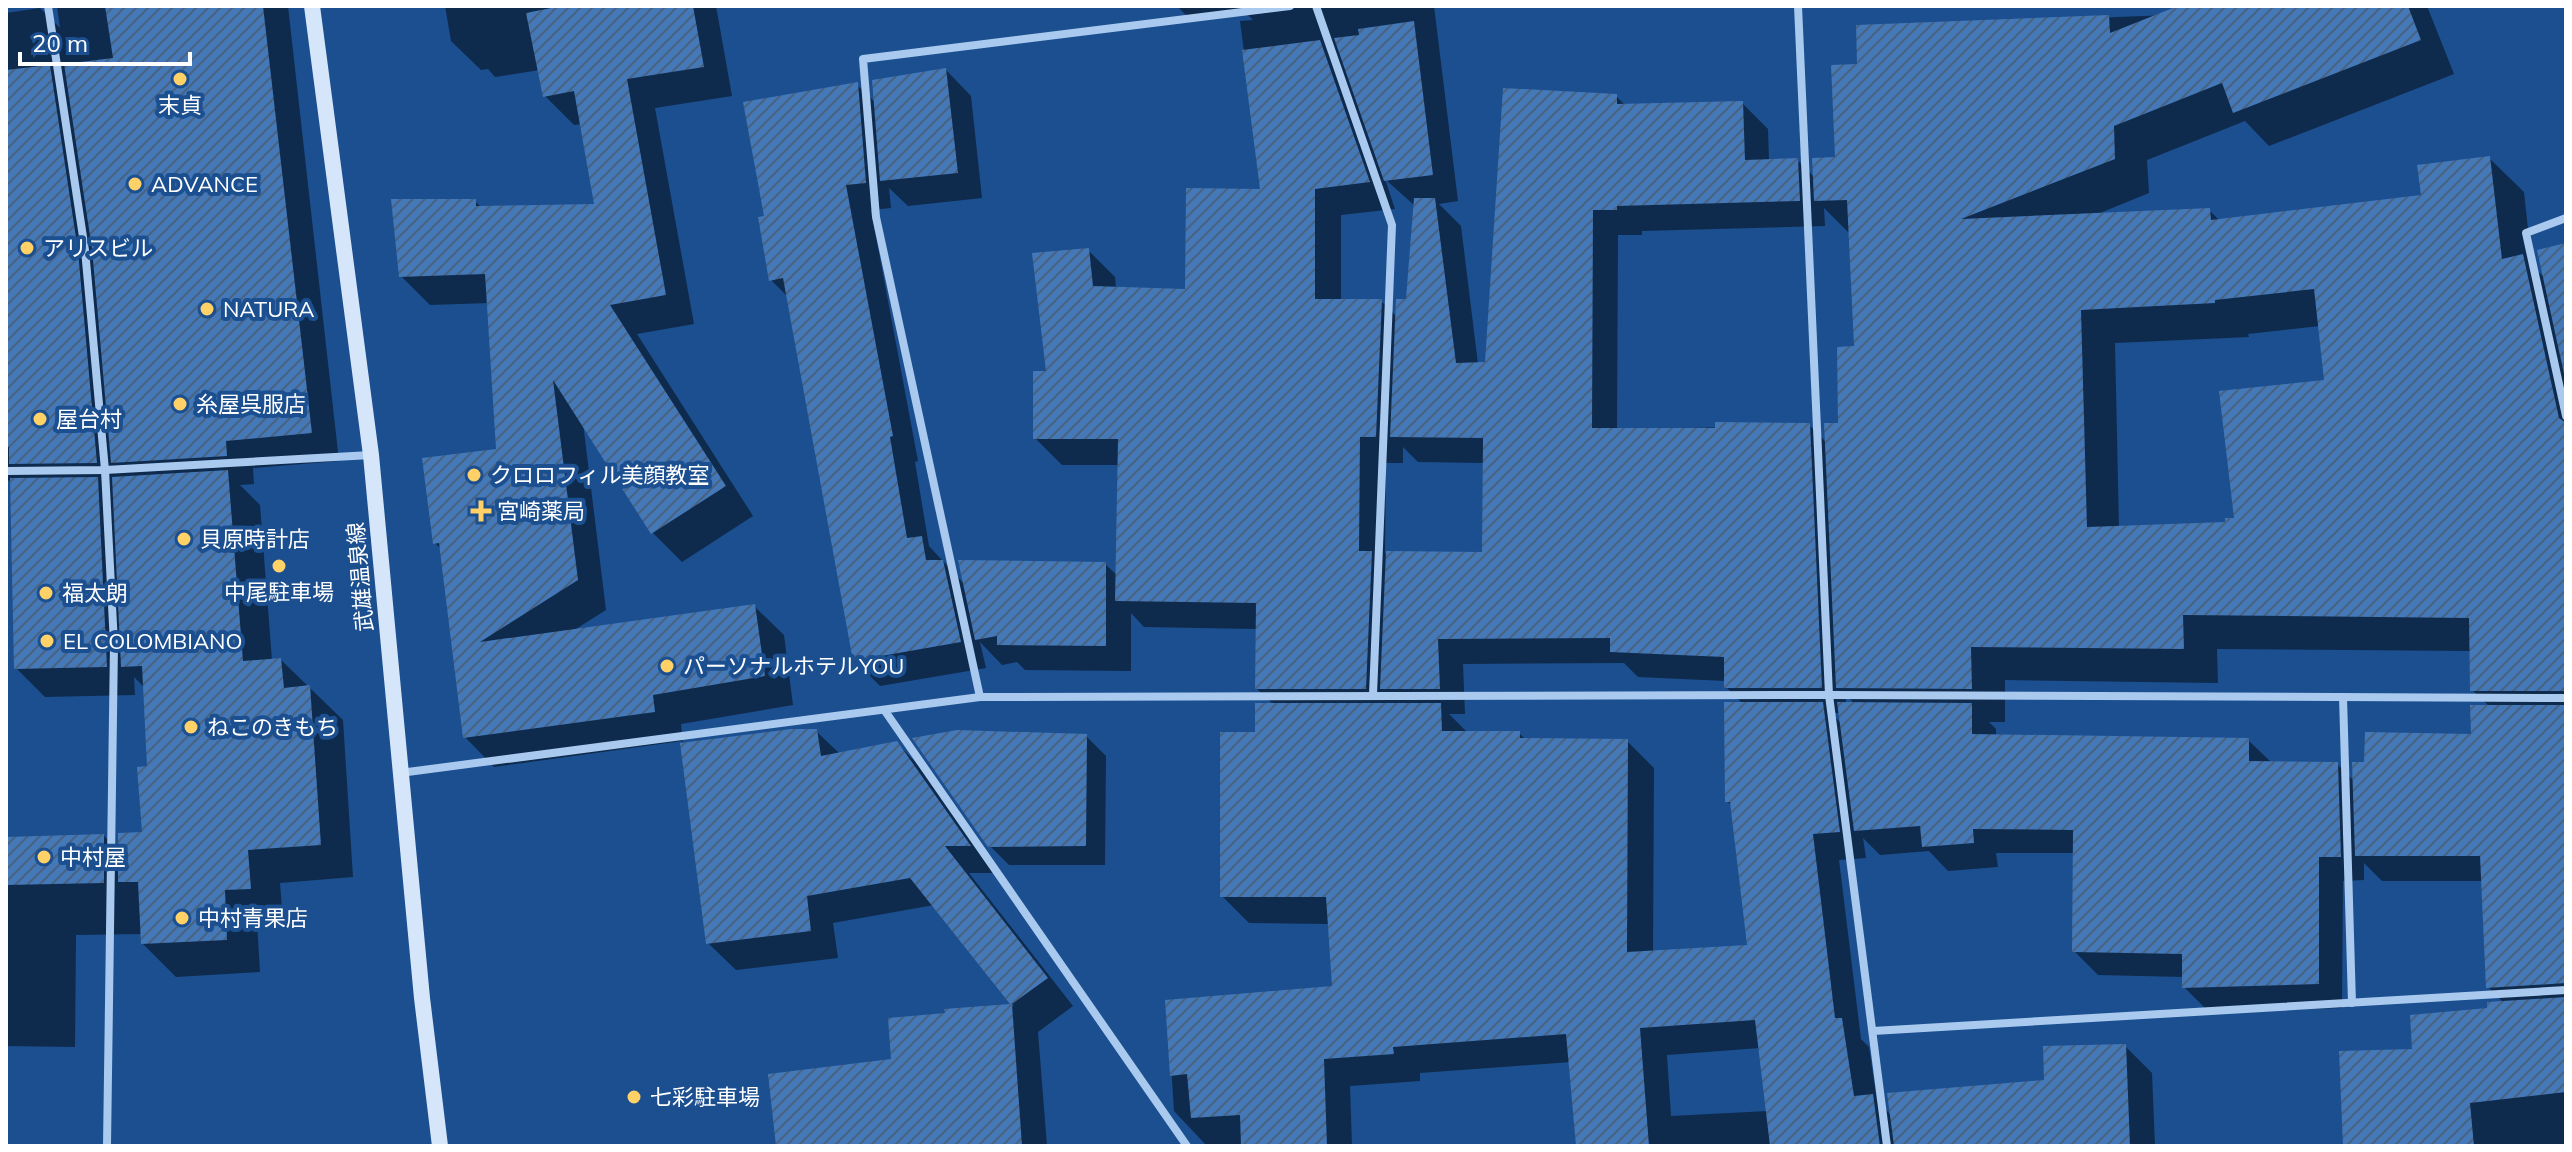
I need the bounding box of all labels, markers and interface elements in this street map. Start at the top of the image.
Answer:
scale bar [20,16,190,66]
text: 20 m [32,28,88,58]
marker: 末貞 [171,70,189,88]
place label: 末貞 [158,91,202,119]
place label: ADVANCE [151,170,258,198]
marker: ADVANCE [126,175,144,193]
place label: アリスビル [43,234,153,262]
marker: アリスビル [18,239,36,257]
place label: NATURA [223,295,314,323]
marker: NATURA [198,300,216,318]
place label: 糸屋呉服店 [196,390,306,418]
marker: 糸屋呉服店 [171,395,189,413]
place label: 屋台村 [56,405,122,433]
marker: 屋台村 [31,410,49,428]
place label: クロロフィル美顔教室 [490,461,710,489]
marker: クロロフィル美顔教室 [465,466,483,484]
place label: 宮崎薬局 [497,497,585,525]
marker: 宮崎薬局 [472,502,490,520]
street label: 武雄温泉線 [341,521,379,633]
place label: 貝原時計店 [200,525,310,553]
marker: 貝原時計店 [175,530,193,548]
marker: 中尾駐車場 [270,557,288,575]
place label: 中尾駐車場 [224,578,334,606]
place label: 福太朗 [62,579,128,607]
marker: 福太朗 [37,584,55,602]
place label: EL COLOMBIANO [63,627,243,655]
marker: EL COLOMBIANO [38,632,56,650]
place label: パーソナルホテルYOU [683,652,904,680]
marker: パーソナルホテルYOU [658,657,676,675]
place label: ねこのきもち [207,713,338,741]
marker: ねこのきもち [182,718,200,736]
place label: 中村屋 [60,843,126,871]
marker: 中村屋 [35,848,53,866]
place label: 中村青果店 [198,904,308,932]
marker: 中村青果店 [173,909,191,927]
place label: 七彩駐車場 [650,1083,760,1111]
marker: 七彩駐車場 [625,1088,643,1106]

